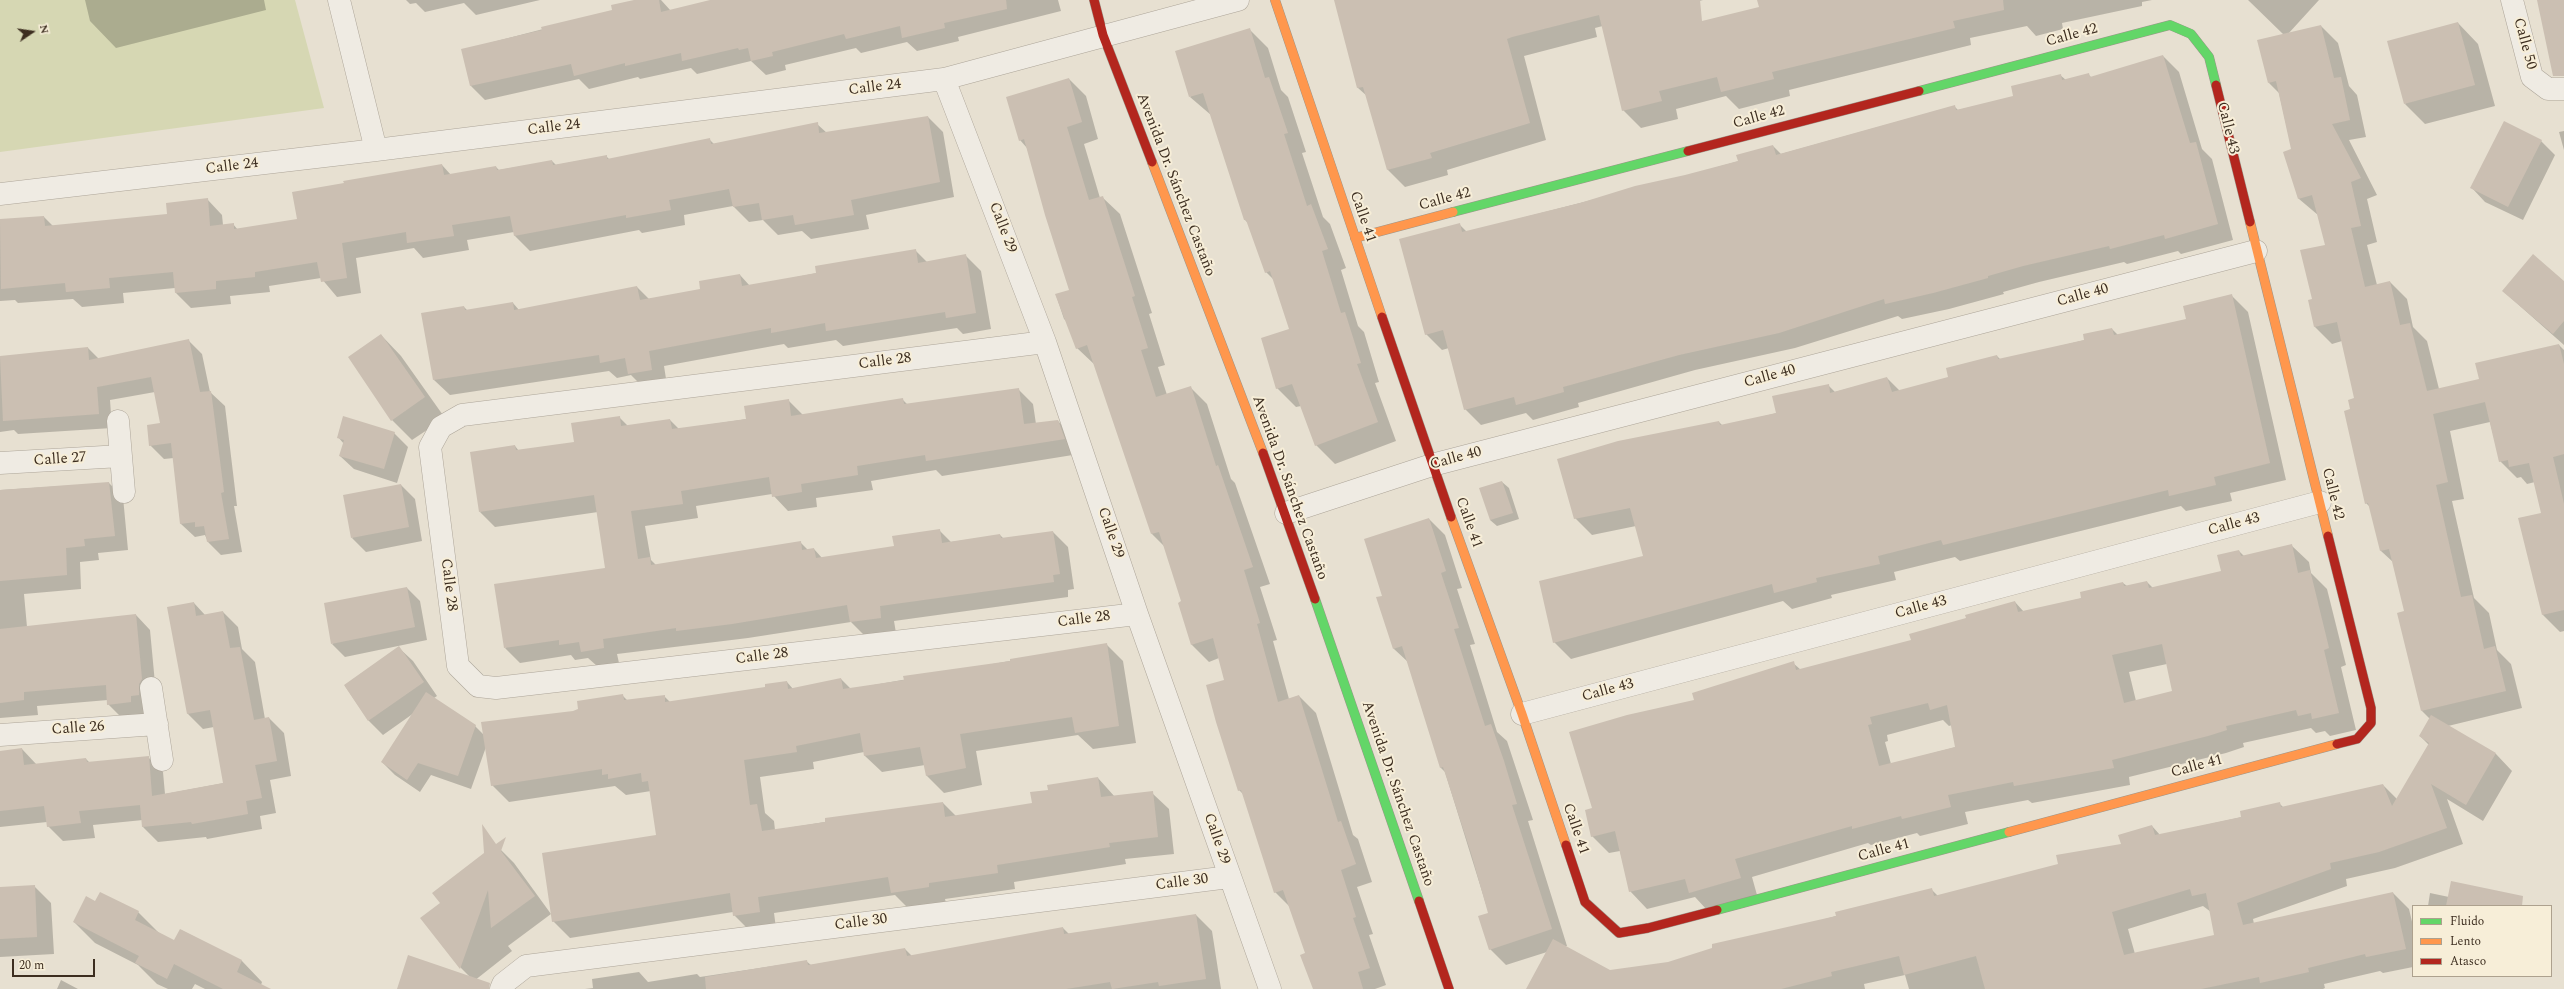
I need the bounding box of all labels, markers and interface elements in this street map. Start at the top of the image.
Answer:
north arrow [12,12,52,52]
street label: Calle 50 [2508,16,2540,72]
street label: Calle 42 [2044,20,2100,52]
text: N [35,23,53,35]
street label: Calle 24 [848,76,902,100]
street label: Avenida Dr. Sánchez Castaño [1132,91,1218,279]
street label: Calle 43 [2212,100,2242,156]
street label: Calle 42 [1731,102,1787,134]
street label: Calle 24 [527,116,581,140]
street label: Calle 24 [205,155,259,179]
street label: Calle 42 [1417,184,1473,216]
street label: Calle 41 [1345,189,1379,245]
street label: Calle 29 [984,200,1020,256]
street label: Calle 40 [2055,280,2111,312]
street label: Calle 28 [858,350,912,374]
street label: Calle 40 [1742,361,1798,393]
street label: Avenida Dr. Sánchez Castaño [1247,393,1331,583]
street label: Calle 40 [1428,443,1484,475]
street label: Calle 27 [33,449,87,471]
street label: Calle 42 [2317,466,2347,522]
street label: Calle 41 [1450,495,1486,551]
street label: Calle 29 [1093,505,1127,561]
street label: Calle 43 [2206,509,2262,541]
street label: Calle 28 [436,558,460,612]
street label: Calle 43 [1893,592,1949,624]
street label: Calle 28 [1057,608,1111,632]
street label: Calle 28 [735,645,789,669]
street label: Calle 43 [1580,675,1636,707]
street label: Avenida Dr. Sánchez Castaño [1357,699,1437,889]
street label: Calle 26 [51,718,105,740]
street label: Calle 41 [2169,751,2225,783]
street label: Calle 41 [1558,801,1592,857]
street label: Calle 29 [1199,811,1233,867]
street label: Calle 41 [1856,835,1912,867]
street label: Calle 30 [1155,871,1209,895]
legend [2412,905,2552,977]
street label: Calle 30 [834,911,888,935]
text: Fluido [2450,912,2484,931]
text: Lento [2450,932,2481,951]
scale bar [14,951,97,977]
text: Atasco [2450,952,2486,971]
text: 20 m [19,956,44,975]

